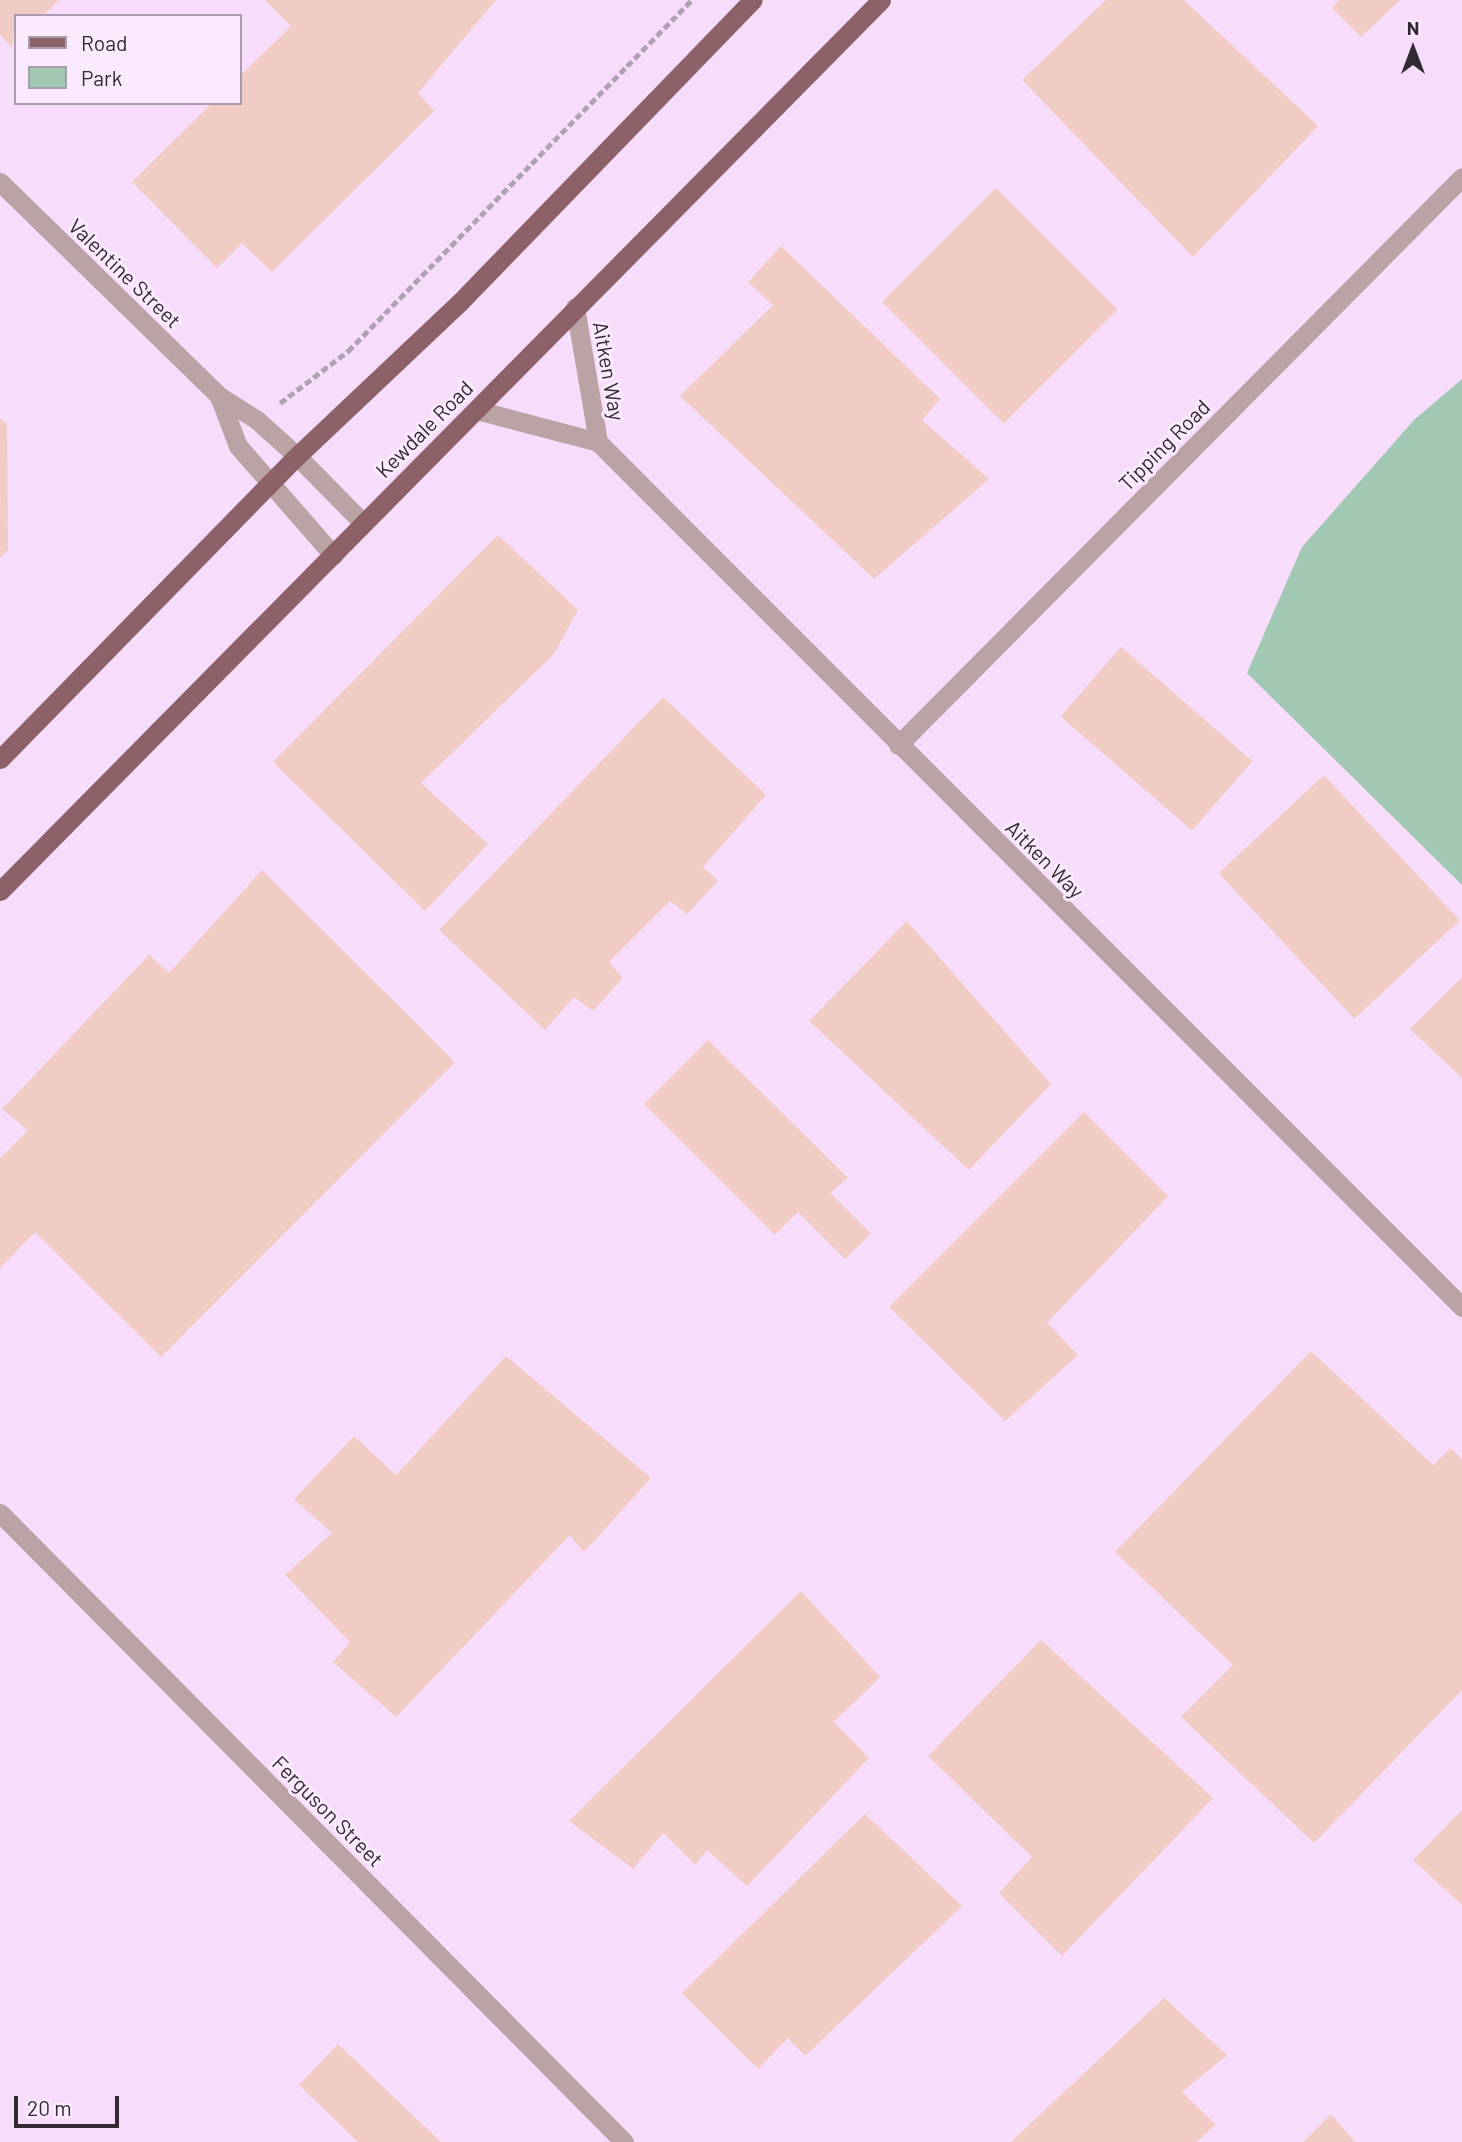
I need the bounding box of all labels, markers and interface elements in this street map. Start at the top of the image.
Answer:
legend [14,14,242,105]
north arrow [1378,14,1448,84]
text: N [1407,16,1419,39]
text: Road [81,30,127,55]
text: Park [81,65,122,90]
street label: Valentine Street [64,213,186,333]
street label: Aitken Way [588,319,630,423]
street label: Kewdale Road [370,375,478,483]
street label: Tipping Road [1113,394,1215,496]
street label: Aitken Way [1001,815,1089,903]
street label: Ferguson Street [267,1750,389,1872]
scale bar [18,2082,122,2126]
text: 20 m [27,2095,72,2120]

